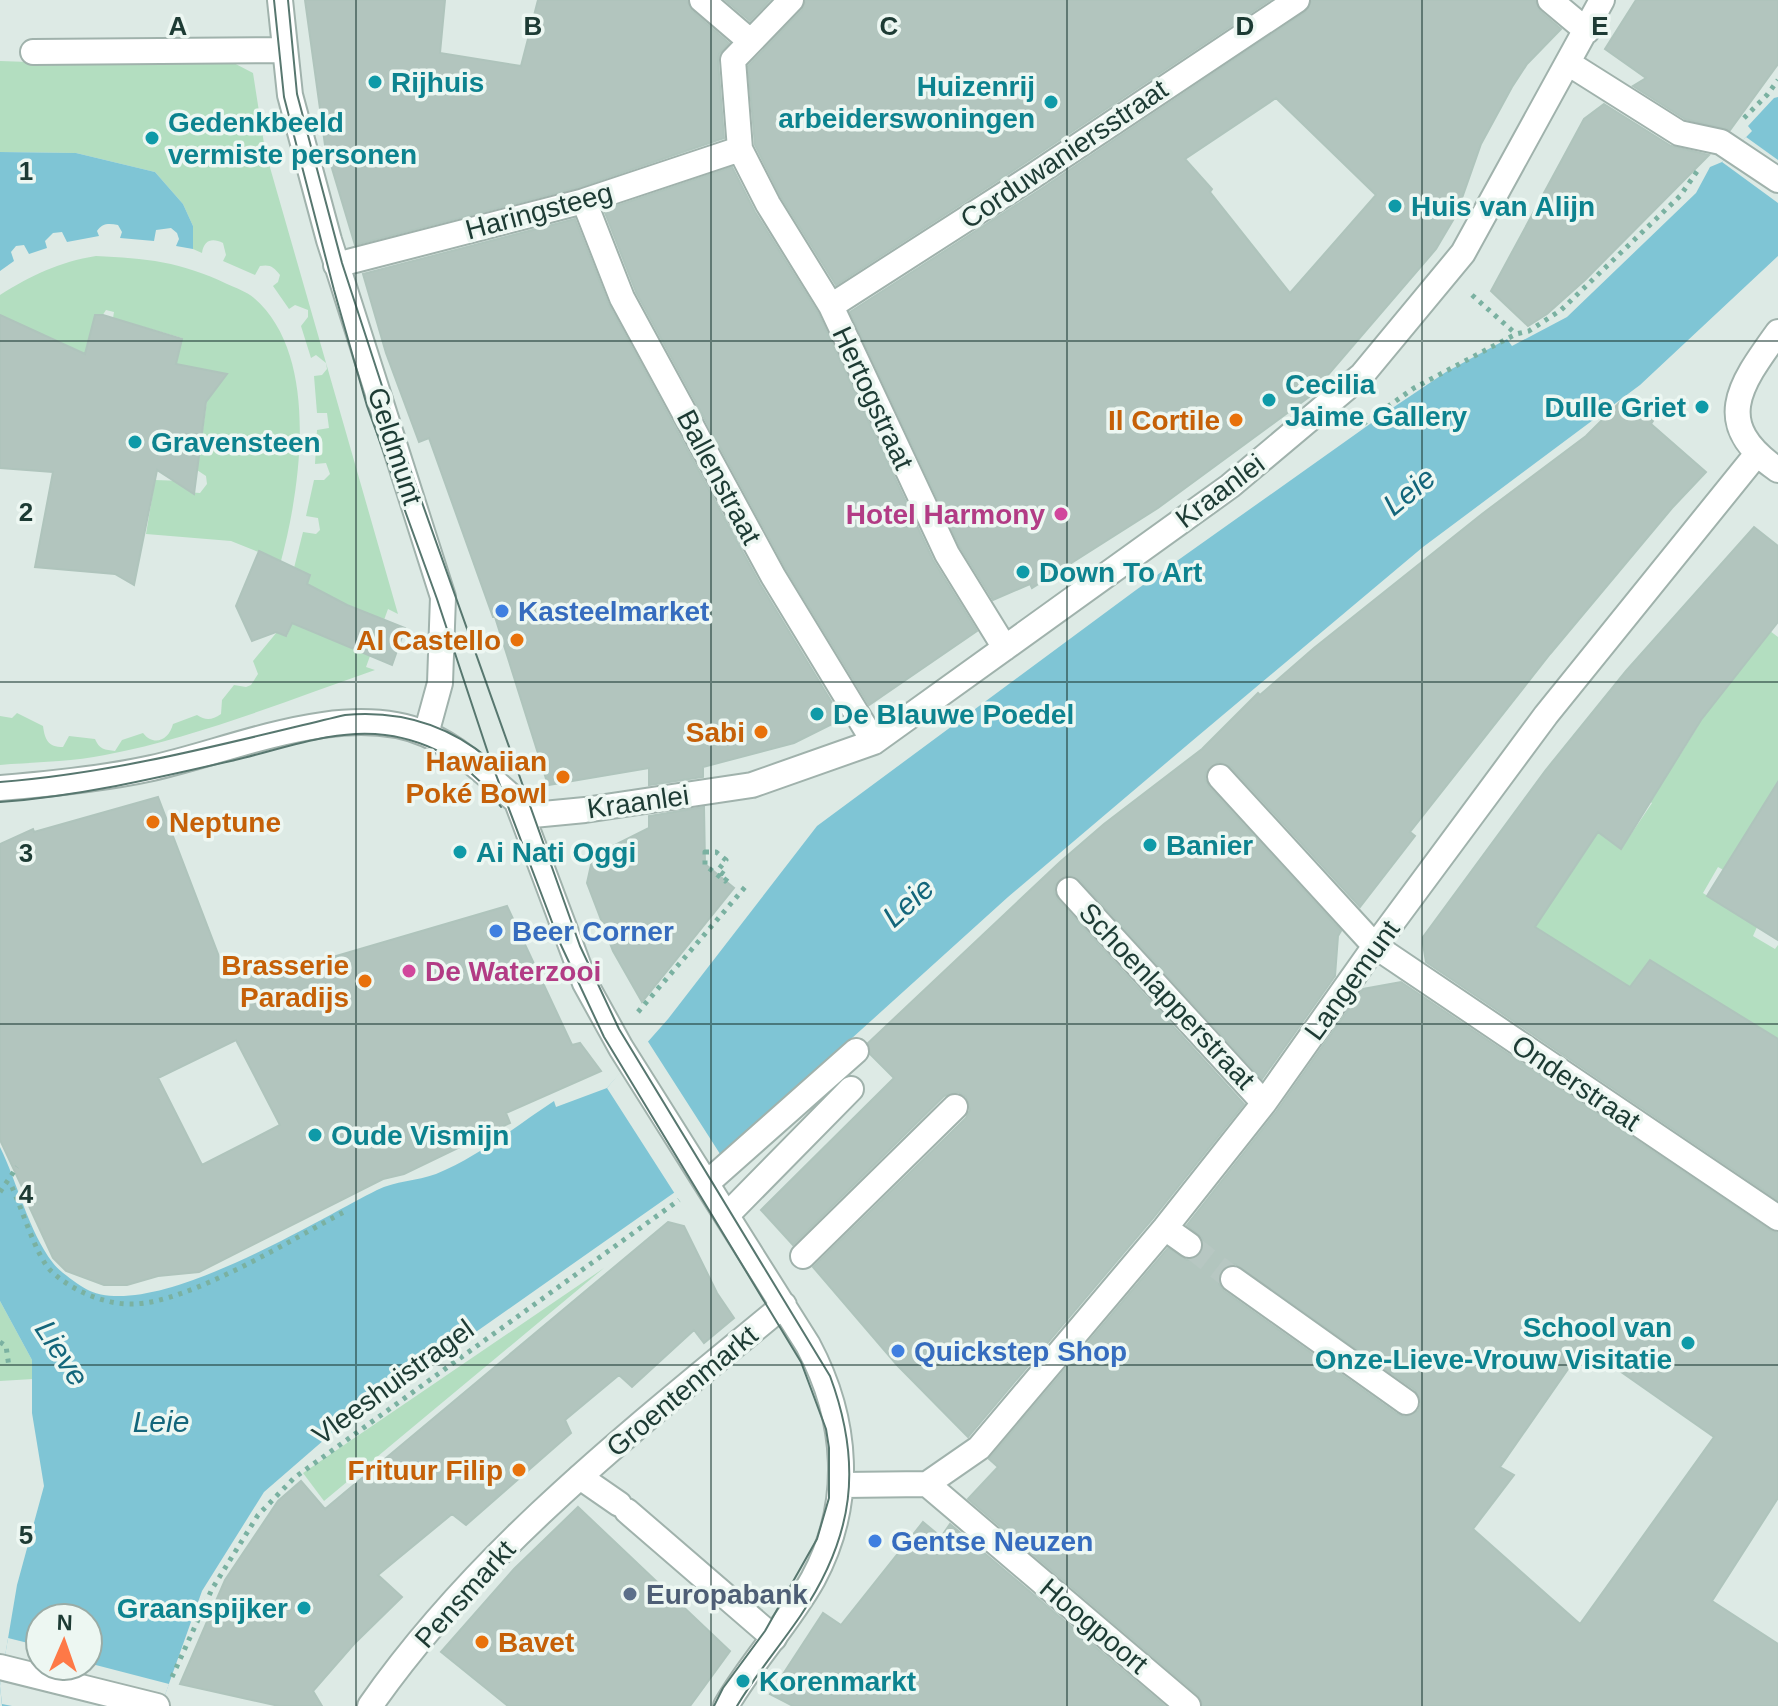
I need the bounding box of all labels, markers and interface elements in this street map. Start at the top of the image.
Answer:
text: A [169,11,188,41]
text: B [524,11,542,41]
text: C [880,11,899,41]
text: D [1236,11,1254,41]
text: E [1591,11,1609,41]
place label: Rijhuis [391,67,484,98]
place label: Huizenrij arbeiderswoningen [778,71,1035,134]
marker: Rijhuis [366,73,384,91]
street label: Corduwaniersstraat [955,73,1173,235]
marker: Huizenrij arbeiderswoningen [1042,93,1060,111]
place label: Gedenkbeeld vermiste personen [168,107,417,170]
marker: Gedenkbeeld vermiste personen [143,129,161,147]
text: 1 [19,156,33,186]
street label: Haringsteeg [462,176,616,246]
place label: Huis van Alijn [1411,191,1595,222]
marker: Huis van Alijn [1386,197,1404,215]
street label: Hertogstraat [826,322,920,475]
place label: Cecilia Jaime Gallery [1285,369,1468,432]
street label: Geldmunt [362,383,429,509]
marker: Cecilia Jaime Gallery [1260,391,1278,409]
place label: Dulle Griet [1544,392,1686,423]
marker: Dulle Griet [1693,398,1711,416]
street label: Ballenstraat [671,404,767,550]
place label: Il Cortile [1108,405,1220,436]
marker: Il Cortile [1227,411,1245,429]
place label: Gravensteen [151,427,321,458]
marker: Gravensteen [126,433,144,451]
street label: Kraanlei [1170,448,1270,534]
water label: Leie [1377,460,1441,522]
text: 2 [19,497,33,527]
place label: Hotel Harmony [846,499,1045,530]
marker: Hotel Harmony [1052,505,1070,523]
place label: Down To Art [1039,557,1202,588]
marker: Down To Art [1014,563,1032,581]
place label: Kasteelmarket [518,596,709,627]
marker: Kasteelmarket [493,602,511,620]
place label: Al Castello [356,625,501,656]
marker: Al Castello [508,631,526,649]
place label: De Blauwe Poedel [833,699,1074,730]
marker: De Blauwe Poedel [808,705,826,723]
place label: Sabi [686,717,745,748]
marker: Sabi [752,723,770,741]
place label: Hawaiian Poké Bowl [405,746,547,809]
marker: Hawaiian Poké Bowl [554,768,572,786]
street label: Kraanlei [585,780,691,824]
place label: Neptune [169,807,281,838]
marker: Neptune [144,813,162,831]
place label: Banier [1166,830,1253,861]
marker: Banier [1141,836,1159,854]
place label: Ai Nati Oggi [476,837,636,868]
text: 3 [19,838,33,868]
marker: Ai Nati Oggi [451,843,469,861]
water label: Leie [876,871,940,933]
street label: Schoenlapperstraat [1073,897,1261,1096]
street label: Langemunt [1298,914,1406,1046]
place label: Beer Corner [512,916,674,947]
marker: Beer Corner [487,922,505,940]
place label: Brasserie Paradijs [221,950,349,1013]
place label: De Waterzooi [425,956,601,987]
marker: De Waterzooi [400,962,418,980]
marker: Brasserie Paradijs [356,972,374,990]
street label: Onderstraat [1506,1029,1646,1137]
place label: Oude Vismijn [331,1120,509,1151]
marker: Oude Vismijn [306,1126,324,1144]
text: 4 [19,1179,34,1209]
place label: School van Onze-Lieve-Vrouw Visitatie [1315,1312,1672,1375]
street label: Vleeshuistragel [306,1313,480,1451]
water label: Lieve [29,1314,95,1392]
street label: Groentenmarkt [601,1319,764,1463]
marker: School van Onze-Lieve-Vrouw Visitatie [1679,1334,1697,1352]
place label: Quickstep Shop [914,1336,1127,1367]
marker: Quickstep Shop [889,1342,907,1360]
water label: Leie [133,1405,189,1438]
place label: Frituur Filip [347,1455,503,1486]
marker: Frituur Filip [510,1461,528,1479]
text: 5 [19,1520,33,1550]
place label: Gentse Neuzen [891,1526,1093,1557]
marker: Gentse Neuzen [866,1532,884,1550]
street label: Pensmarkt [409,1534,521,1654]
street label: Hoogpoort [1034,1572,1154,1680]
place label: Europabank [646,1579,808,1610]
marker: Europabank [621,1585,639,1603]
place label: Graanspijker [117,1593,288,1624]
marker: Graanspijker [295,1599,313,1617]
north arrow [24,1602,104,1682]
text: N [56,1610,73,1635]
place label: Bavet [498,1627,574,1658]
marker: Bavet [473,1633,491,1651]
place label: Korenmarkt [759,1666,916,1697]
marker: Korenmarkt [734,1672,752,1690]

